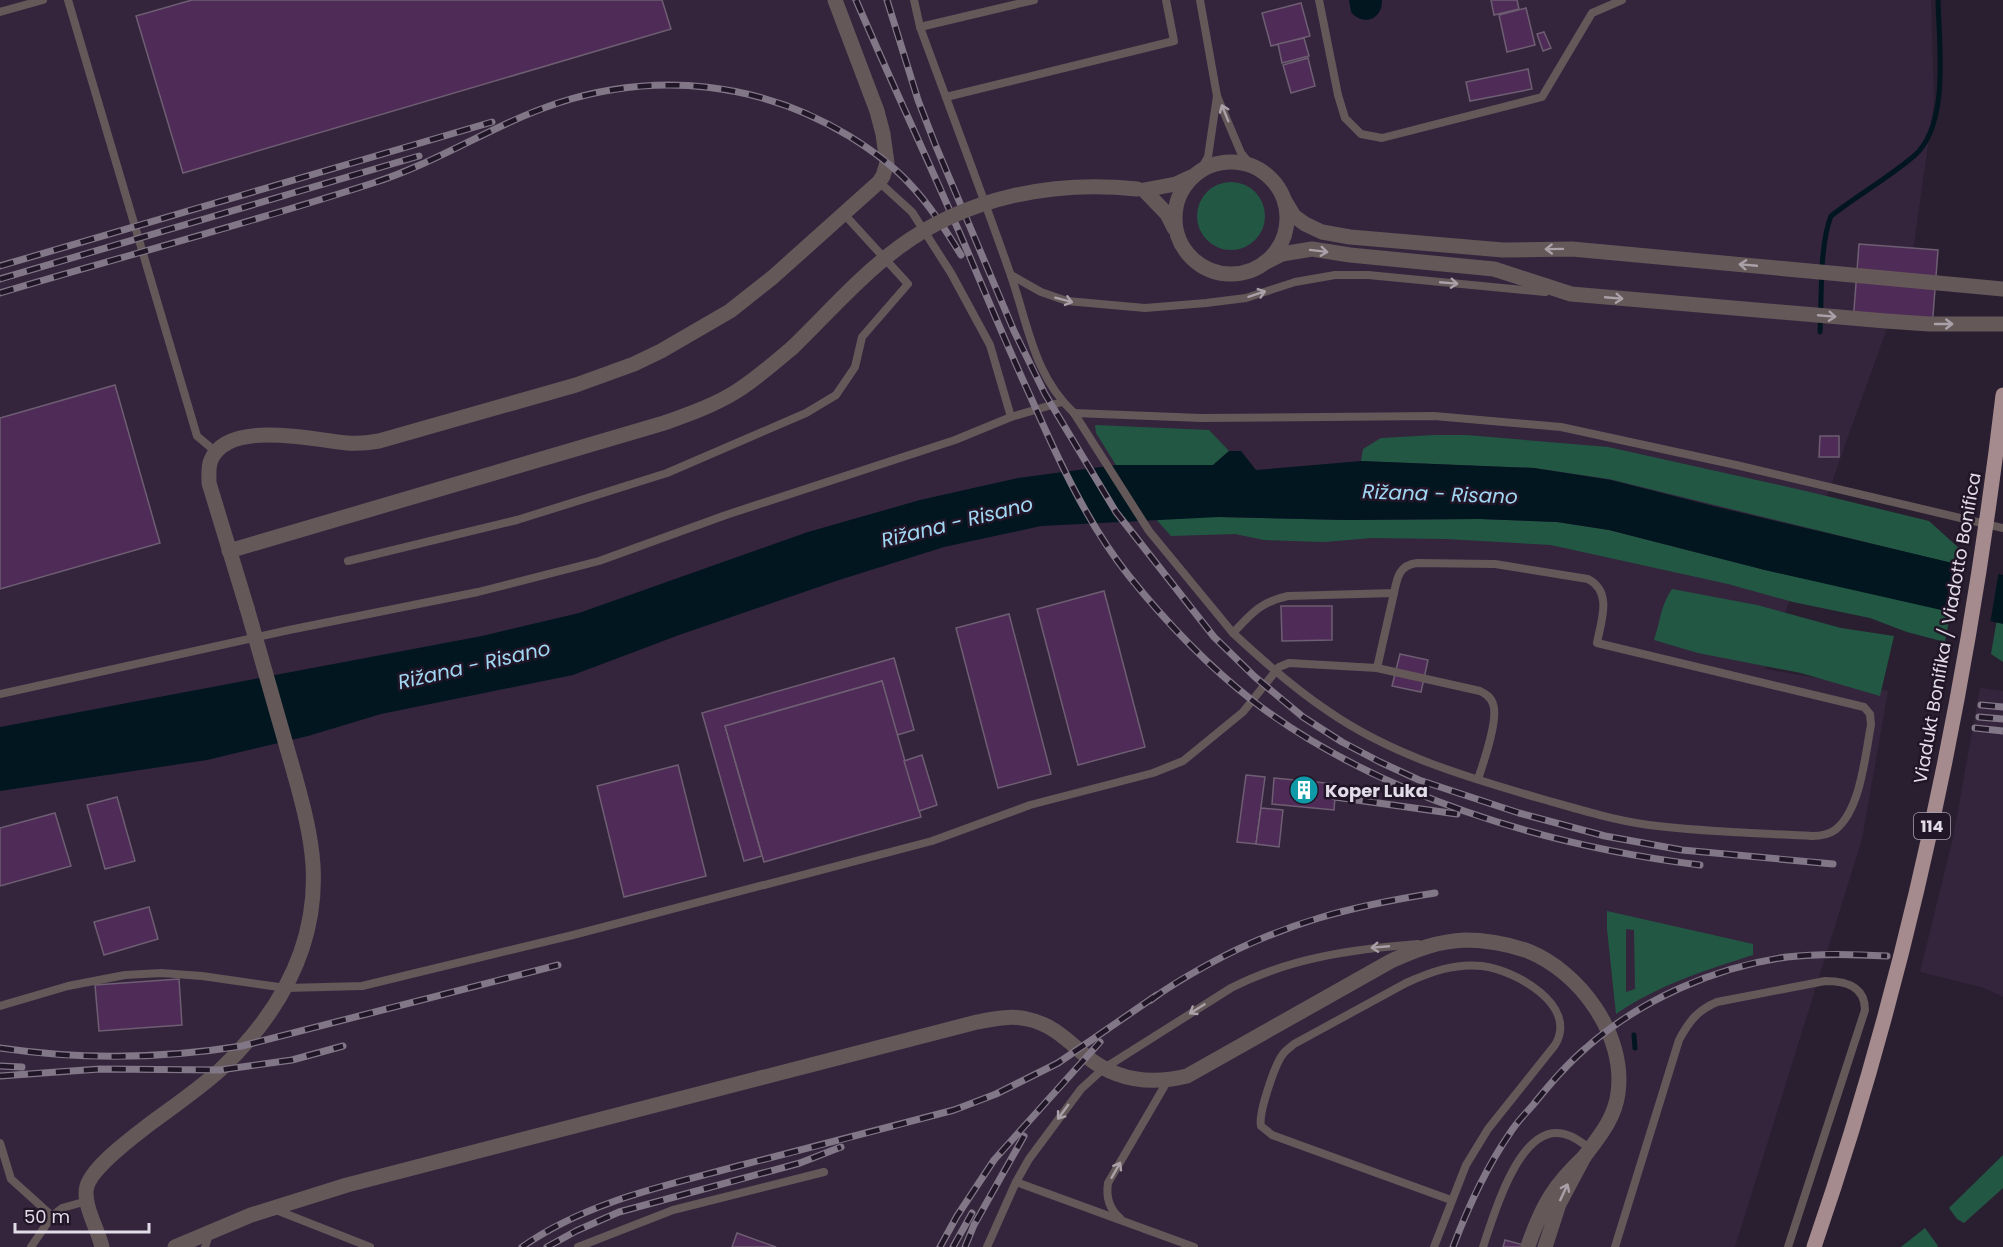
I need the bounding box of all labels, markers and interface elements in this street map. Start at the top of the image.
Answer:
one-way arrow [1219,104,1230,123]
one-way arrow [1544,243,1564,255]
one-way arrow [1309,245,1329,256]
one-way arrow [1739,259,1759,270]
one-way arrow [1439,278,1459,289]
one-way arrow [1247,288,1266,299]
one-way arrow [1604,293,1624,304]
one-way arrow [1054,294,1073,306]
one-way arrow [1817,311,1837,322]
one-way arrow [1934,318,1954,330]
street label: Viadukt Bonifika / Viadotto Bonifica [1907,471,1987,785]
water label: Rižana - Risano [1362,477,1518,511]
water label: Rižana - Risano [878,490,1036,554]
water label: Rižana - Risano [395,634,553,696]
building icon: Koper Luka [1288,774,1320,806]
place label: Koper Luka [1325,778,1428,803]
road number: 114 [1914,813,1950,839]
one-way arrow [1370,942,1390,953]
one-way arrow [1190,1003,1206,1015]
one-way arrow [1057,1103,1069,1119]
one-way arrow [1110,1162,1122,1179]
one-way arrow [1559,1183,1571,1201]
scale bar [15,1196,148,1234]
text: 50 m [24,1204,70,1229]

